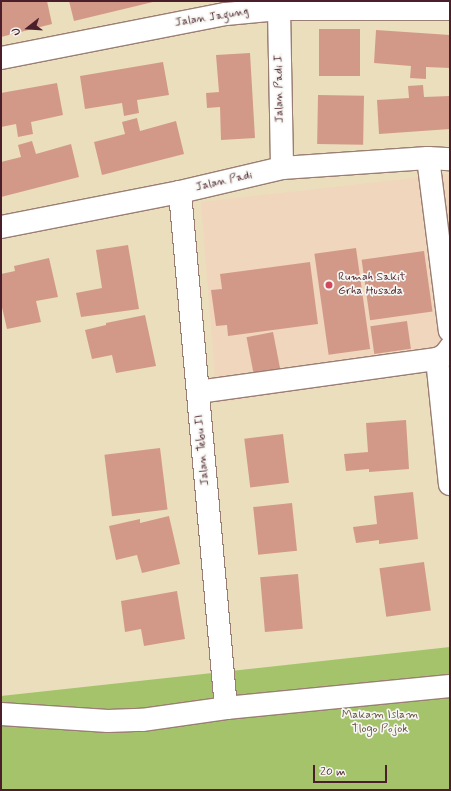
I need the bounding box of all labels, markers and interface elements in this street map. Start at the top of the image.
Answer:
street label: Jalan Jagung [175,5,249,31]
north arrow [8,8,48,48]
text: U [9,26,24,37]
street label: Jalan Padi I [272,56,288,122]
street label: Jalan Padi [195,169,253,195]
place label: Rumah Sakit Grha Husada [338,271,405,299]
marker: Rumah Sakit Grha Husada [323,279,335,291]
street label: Jalan Tebu II [193,413,213,487]
park label: Makam Islam Tlogo Pojok [341,709,419,737]
scale bar [315,757,389,783]
text: 20 m [320,764,346,780]

